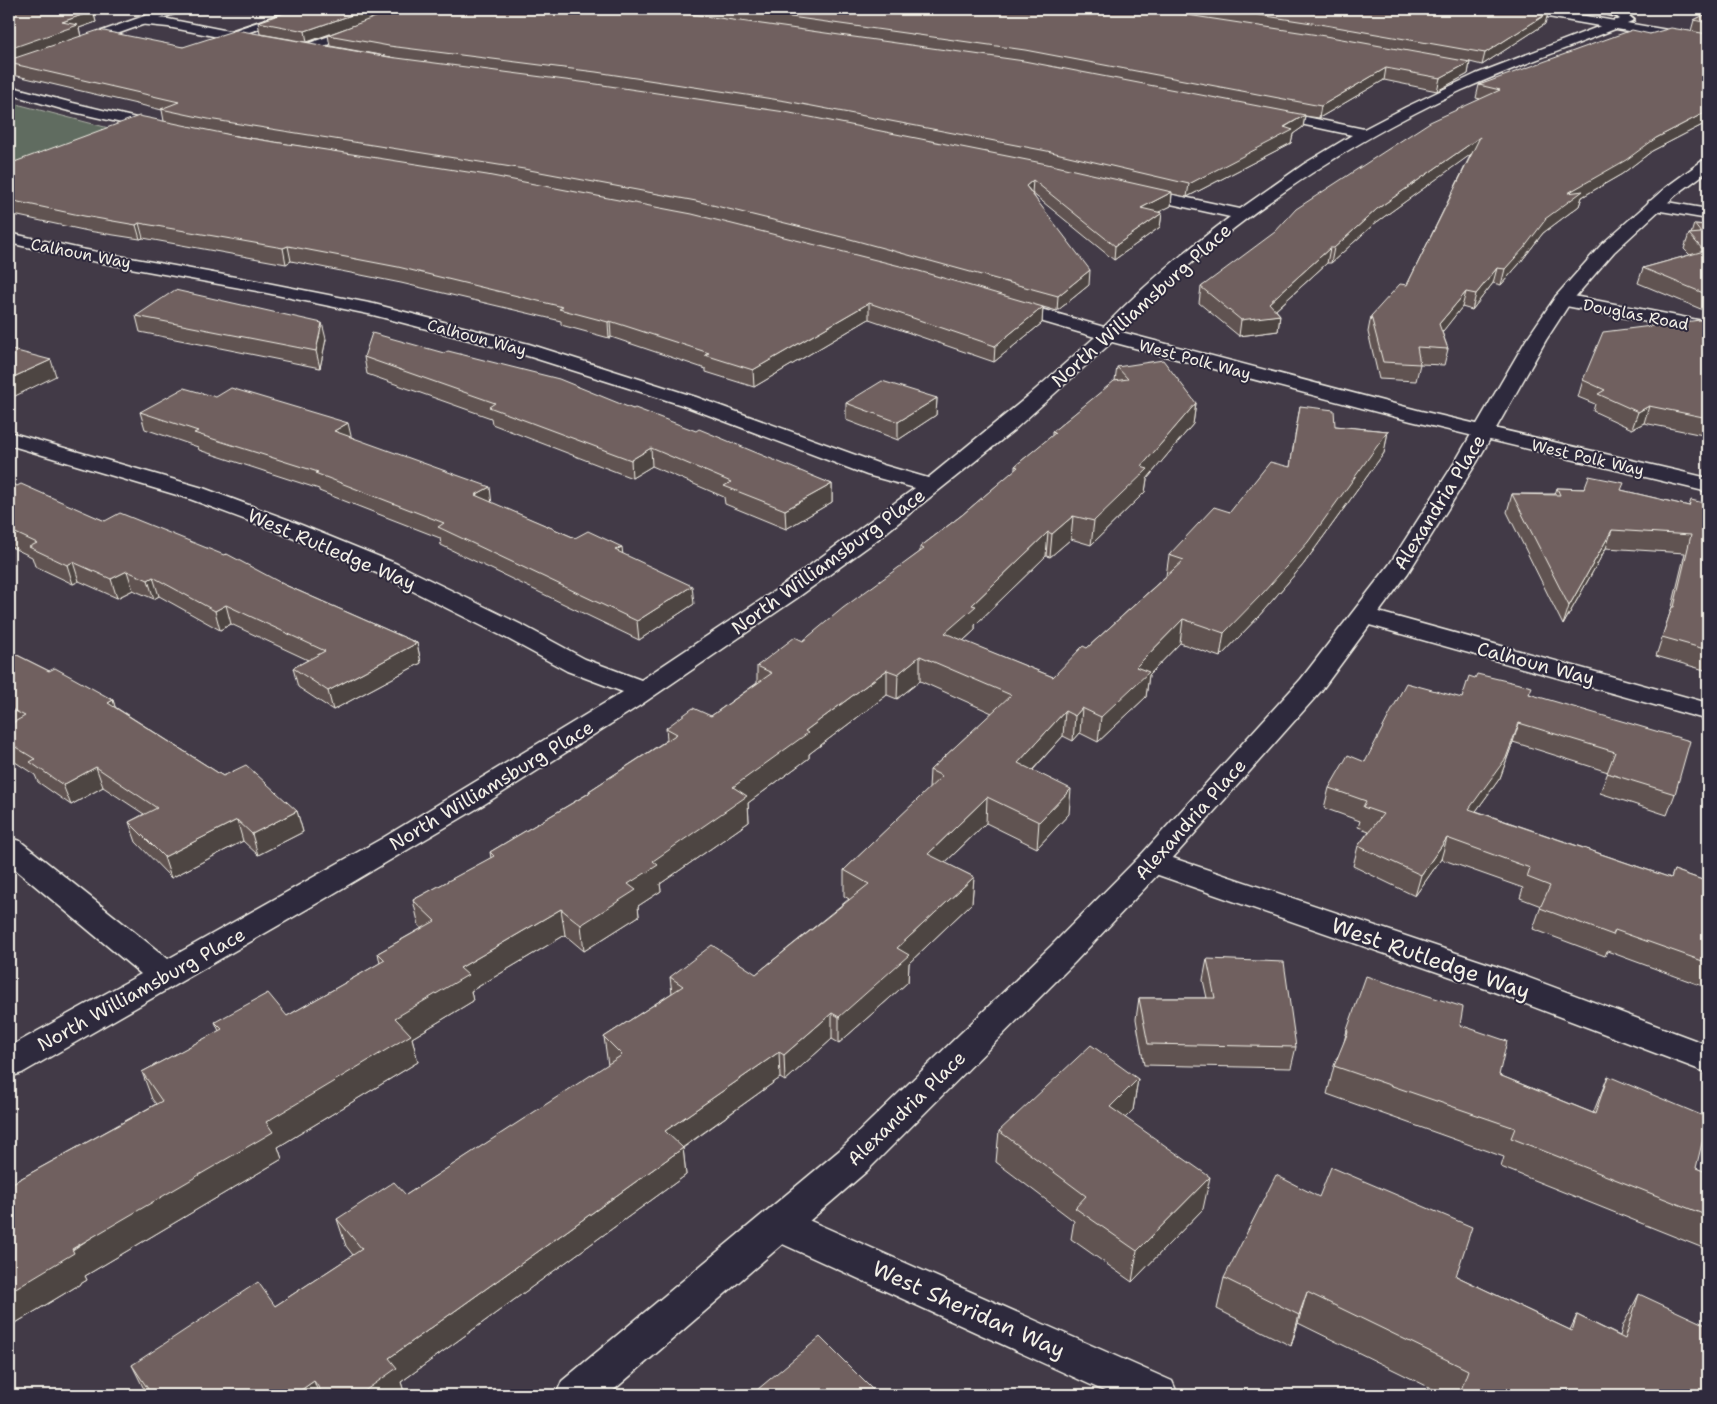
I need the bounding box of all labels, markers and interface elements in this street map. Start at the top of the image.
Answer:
street label: North Williamsburg Place [1046,218,1237,393]
street label: Calhoun Way [29,233,133,274]
street label: Douglas Road [1581,294,1691,335]
street label: Calhoun Way [425,314,529,361]
street label: West Polk Way [1137,334,1253,385]
street label: Alexandria Place [1388,430,1491,575]
street label: West Polk Way [1529,434,1646,481]
street label: North Williamsburg Place [726,483,930,640]
street label: West Rutledge Way [244,503,420,596]
street label: Calhoun Way [1474,636,1597,691]
street label: North Williamsburg Place [385,714,598,856]
street label: Alexandria Place [1129,753,1252,885]
street label: West Rutledge Way [1327,911,1534,1006]
street label: North Williamsburg Place [33,922,250,1057]
street label: Alexandria Place [842,1045,971,1171]
street label: West Sheridan Way [868,1254,1070,1365]

